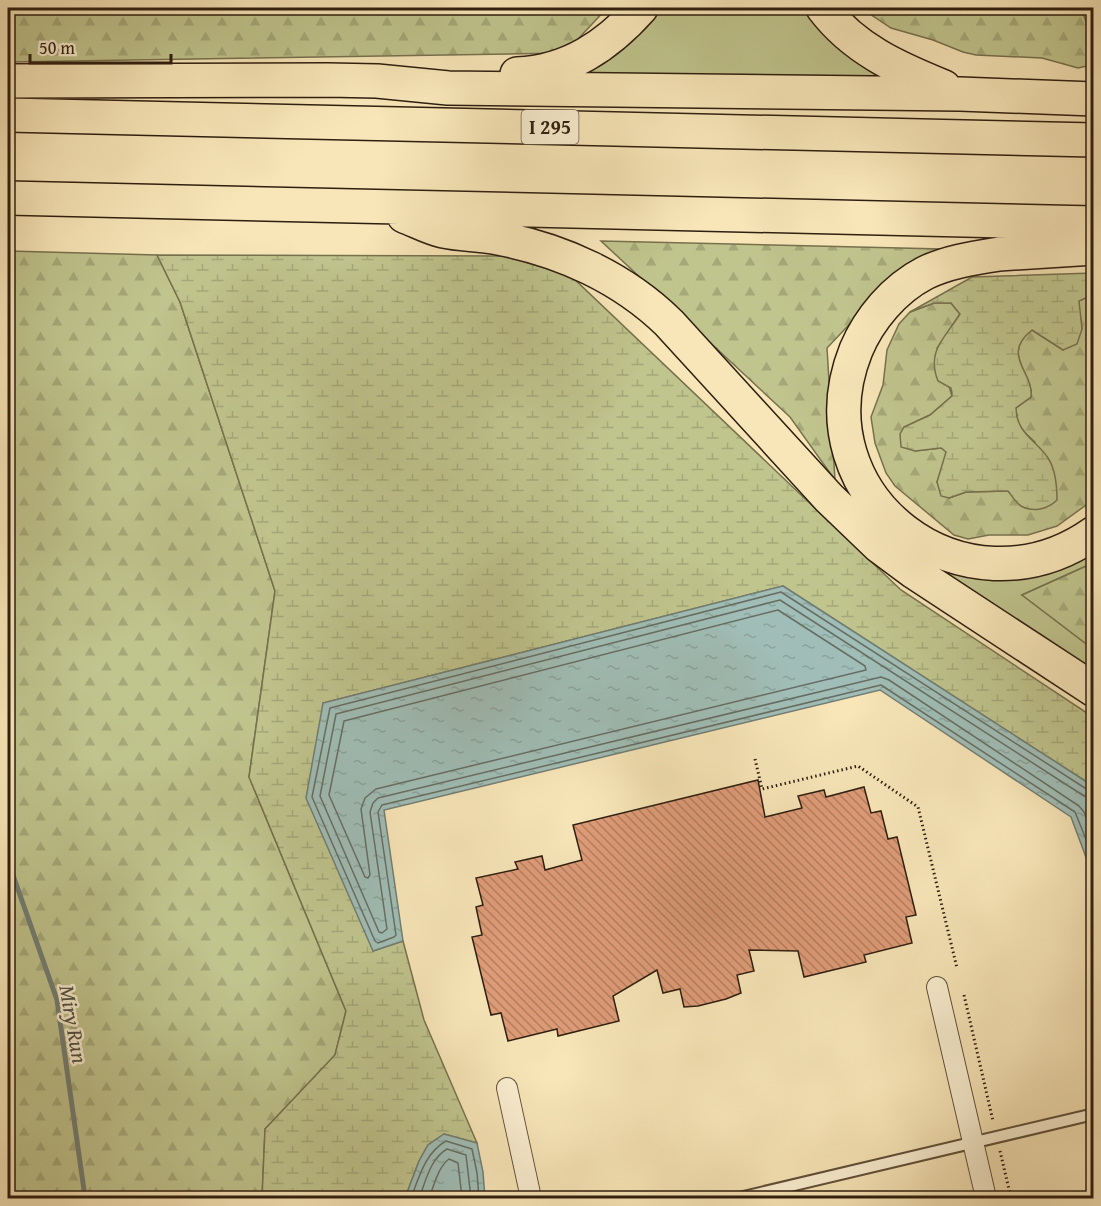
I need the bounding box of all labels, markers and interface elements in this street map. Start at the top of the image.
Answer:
scale bar [30,27,171,65]
text: 50 m [39,34,75,61]
road number: I 295 [522,110,578,144]
water label: Miry Run [51,982,97,1066]

